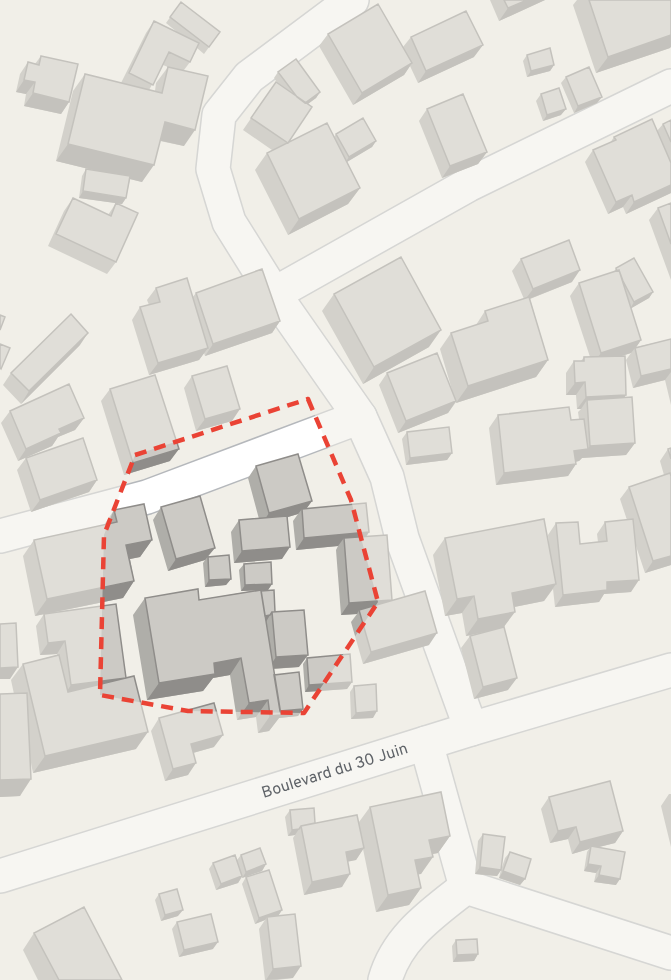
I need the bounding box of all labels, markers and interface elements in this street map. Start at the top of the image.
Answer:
street label: Boulevard du 30 Juin [259,739,411,804]

